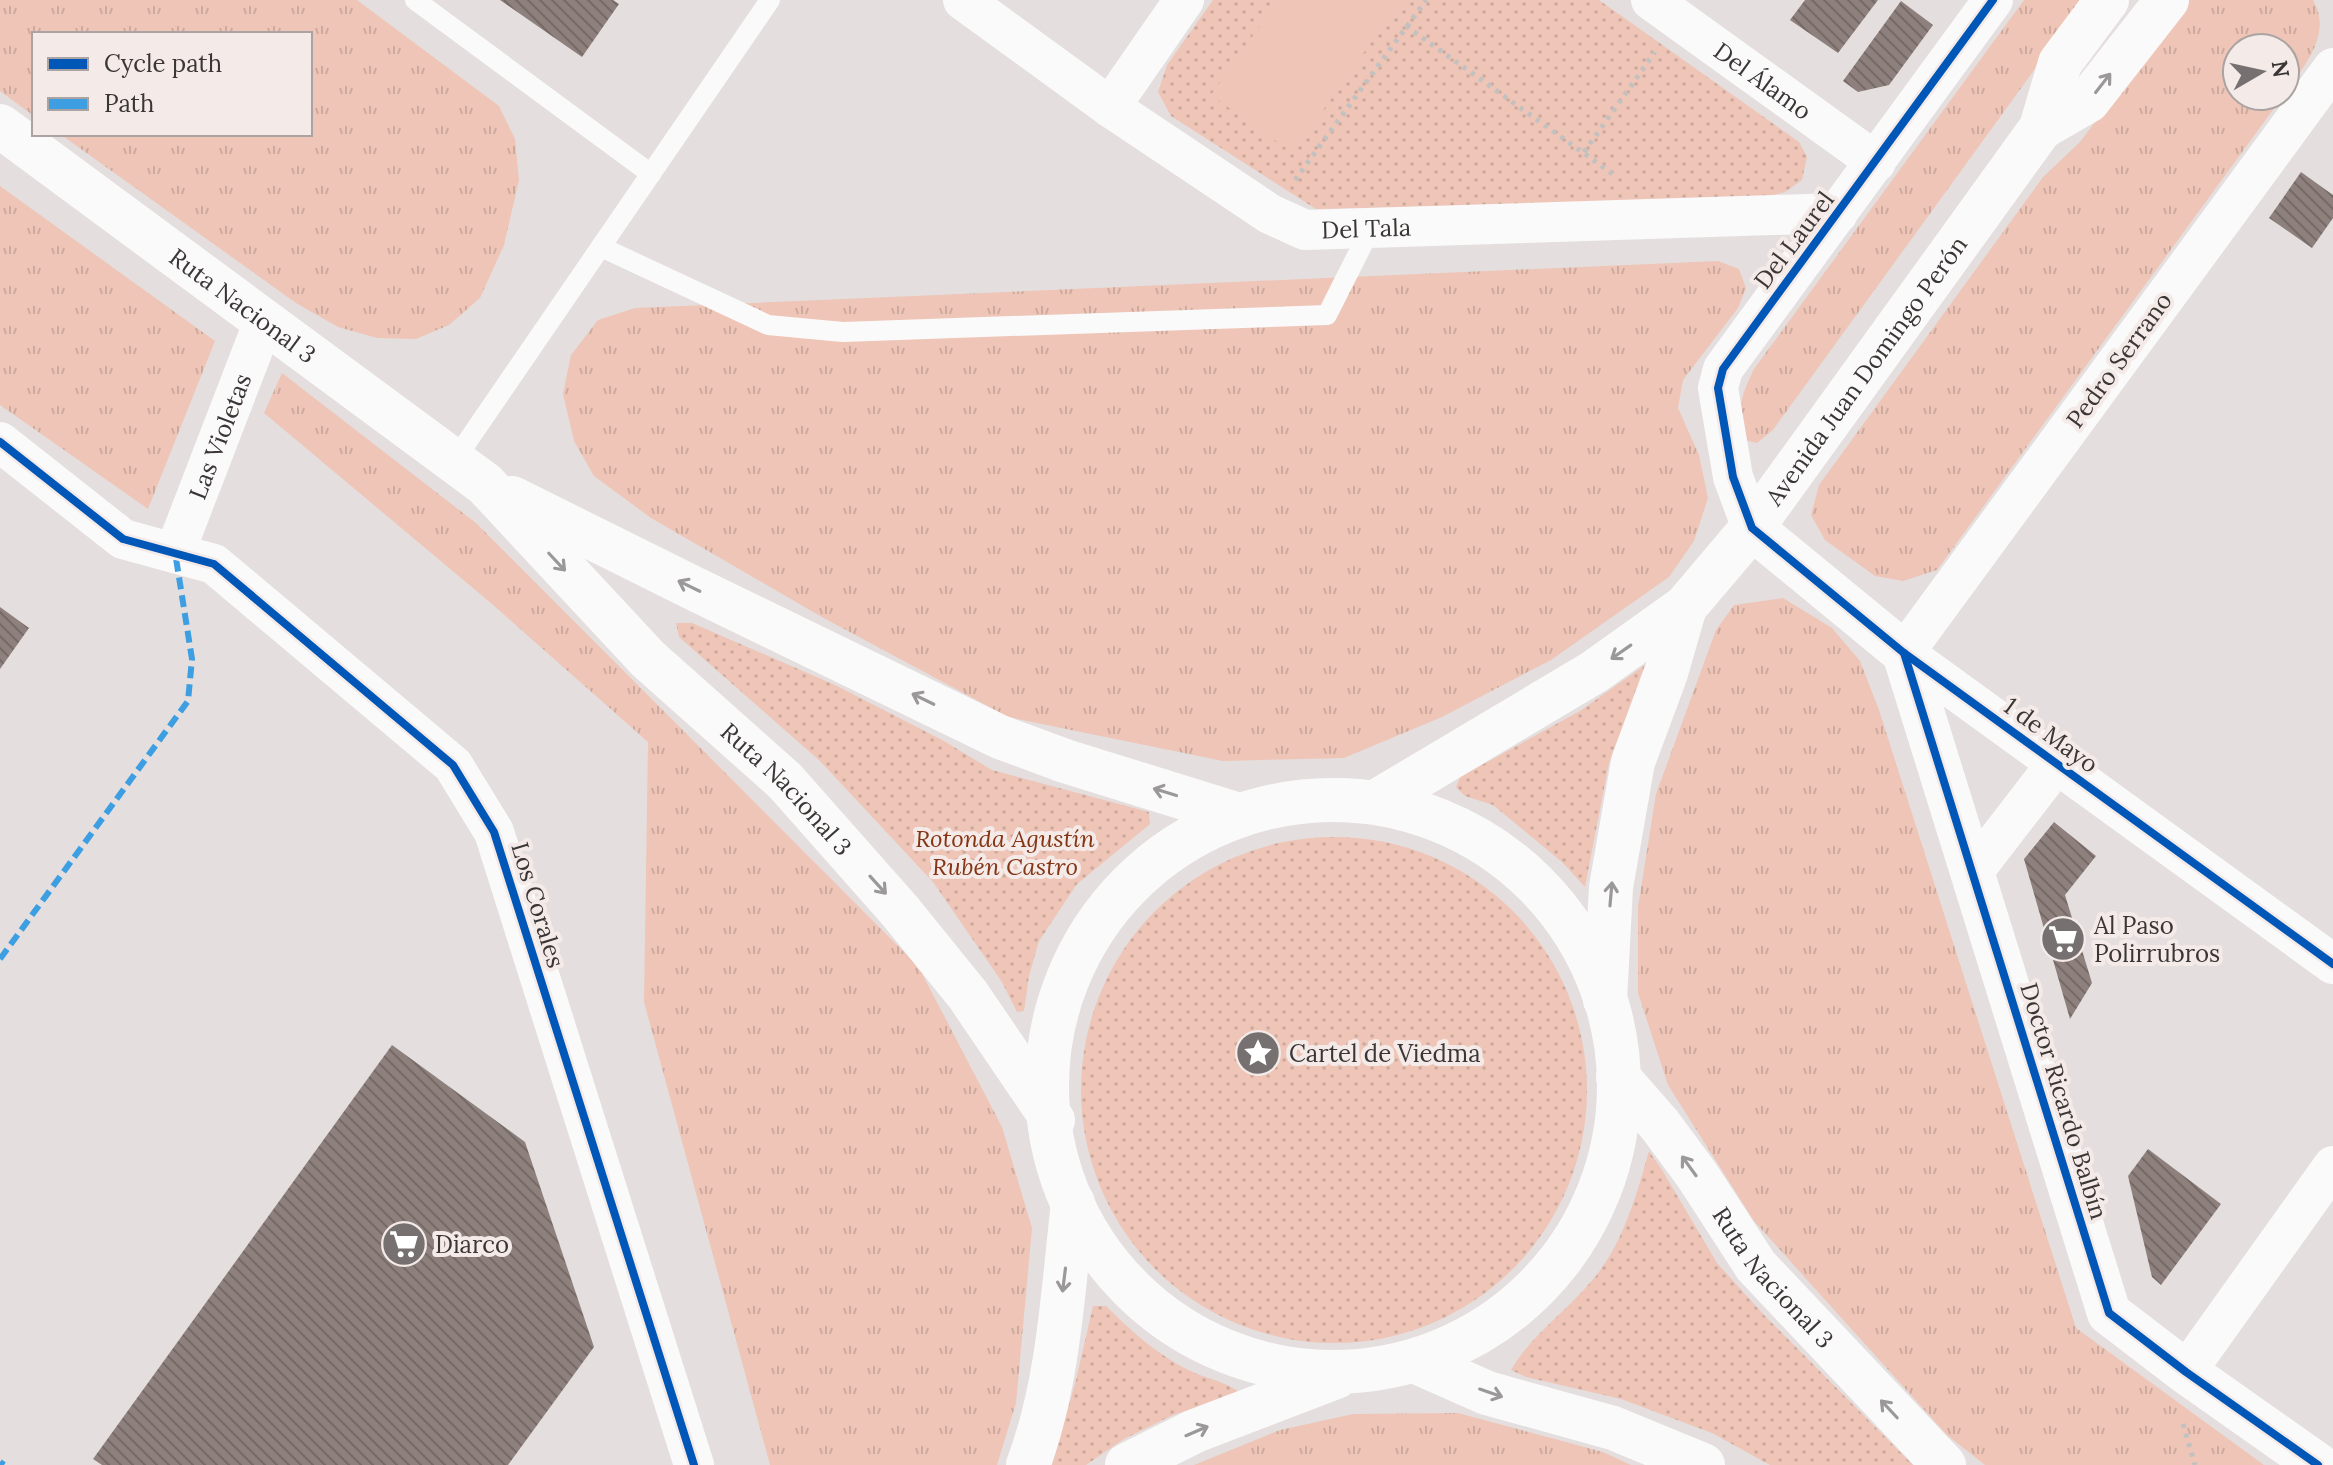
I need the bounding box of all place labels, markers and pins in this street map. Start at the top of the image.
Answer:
place label: Al Paso Polirrubros [2093,910,2220,969]
supermarket icon: Al Paso Polirrubros [2039,915,2087,963]
place icon: Cartel de Viedma [1234,1029,1282,1077]
place label: Cartel de Viedma [1289,1038,1481,1069]
supermarket icon: Diarco [380,1220,428,1268]
place label: Diarco [435,1229,509,1260]

